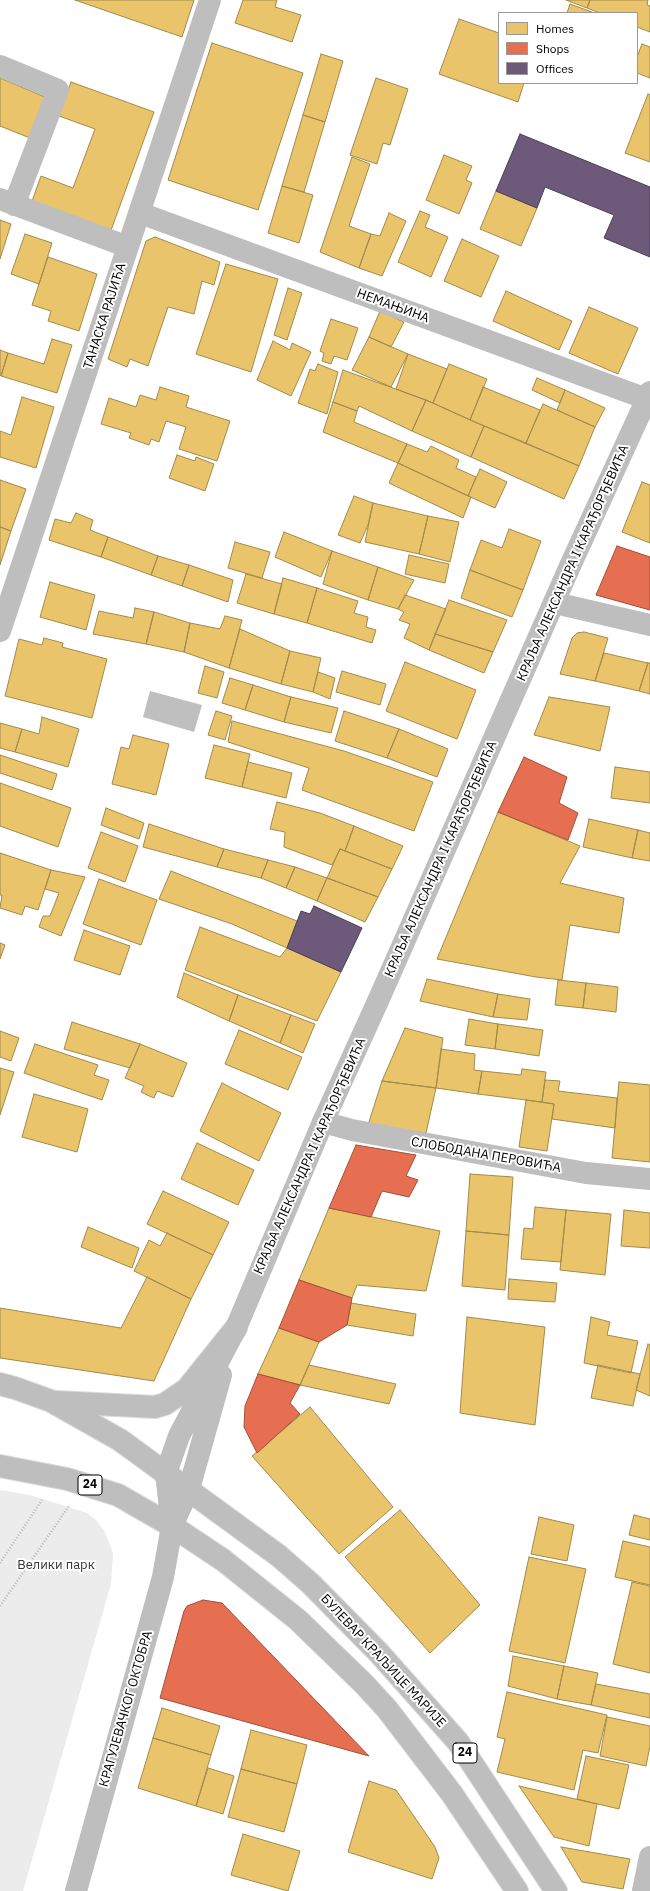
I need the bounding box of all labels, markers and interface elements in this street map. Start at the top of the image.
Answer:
legend [498,12,638,84]
text: Homes [536,21,574,36]
text: Shops [536,41,569,56]
text: Offices [536,61,574,76]
street label: ТАНАСКА РАЈИЋА [81,261,129,371]
street label: НЕМАЊИНА [355,286,431,326]
street label: КРАЉА АЛЕКСАНДРА I КАРАЂОРЂЕВИЋА [514,442,632,684]
street label: КРАЉА АЛЕКСАНДРА I КАРАЂОРЂЕВИЋА [382,738,500,980]
street label: КРАЉА АЛЕКСАНДРА I КАРАЂОРЂЕВИЋА [251,1035,369,1277]
street label: СЛОБОДАНА ПЕРОВИЋА [410,1134,562,1176]
road number: 24 [78,1475,102,1495]
park label: Велики парк [17,1557,95,1573]
street label: БУЛЕВАР КРАЉИЦЕ МАРИЈЕ [317,1591,449,1731]
street label: КРАГУЈЕВАЧКОГ ОКТОБРА [96,1629,156,1789]
road number: 24 [453,1743,477,1763]

